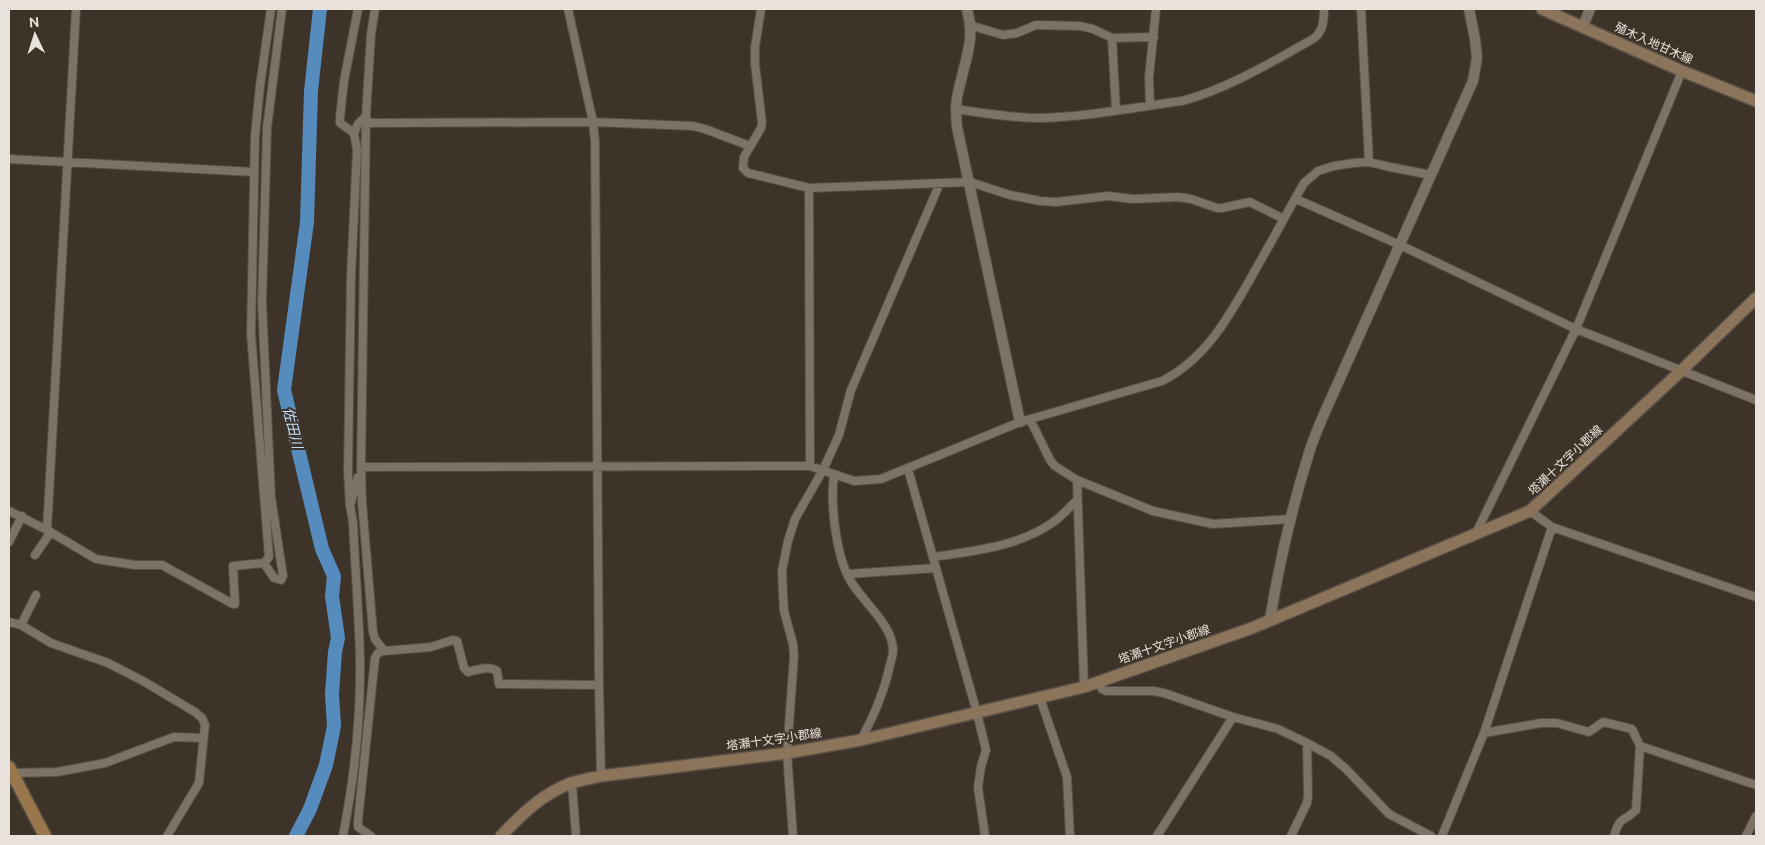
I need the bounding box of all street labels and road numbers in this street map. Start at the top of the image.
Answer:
street label: 殖木入地甘木線 [1613,20,1695,66]
street label: 塔瀬十文字小郡線 [1525,423,1605,497]
street label: 塔瀬十文字小郡線 [1116,622,1212,666]
street label: 塔瀬十文字小郡線 [726,726,822,752]

